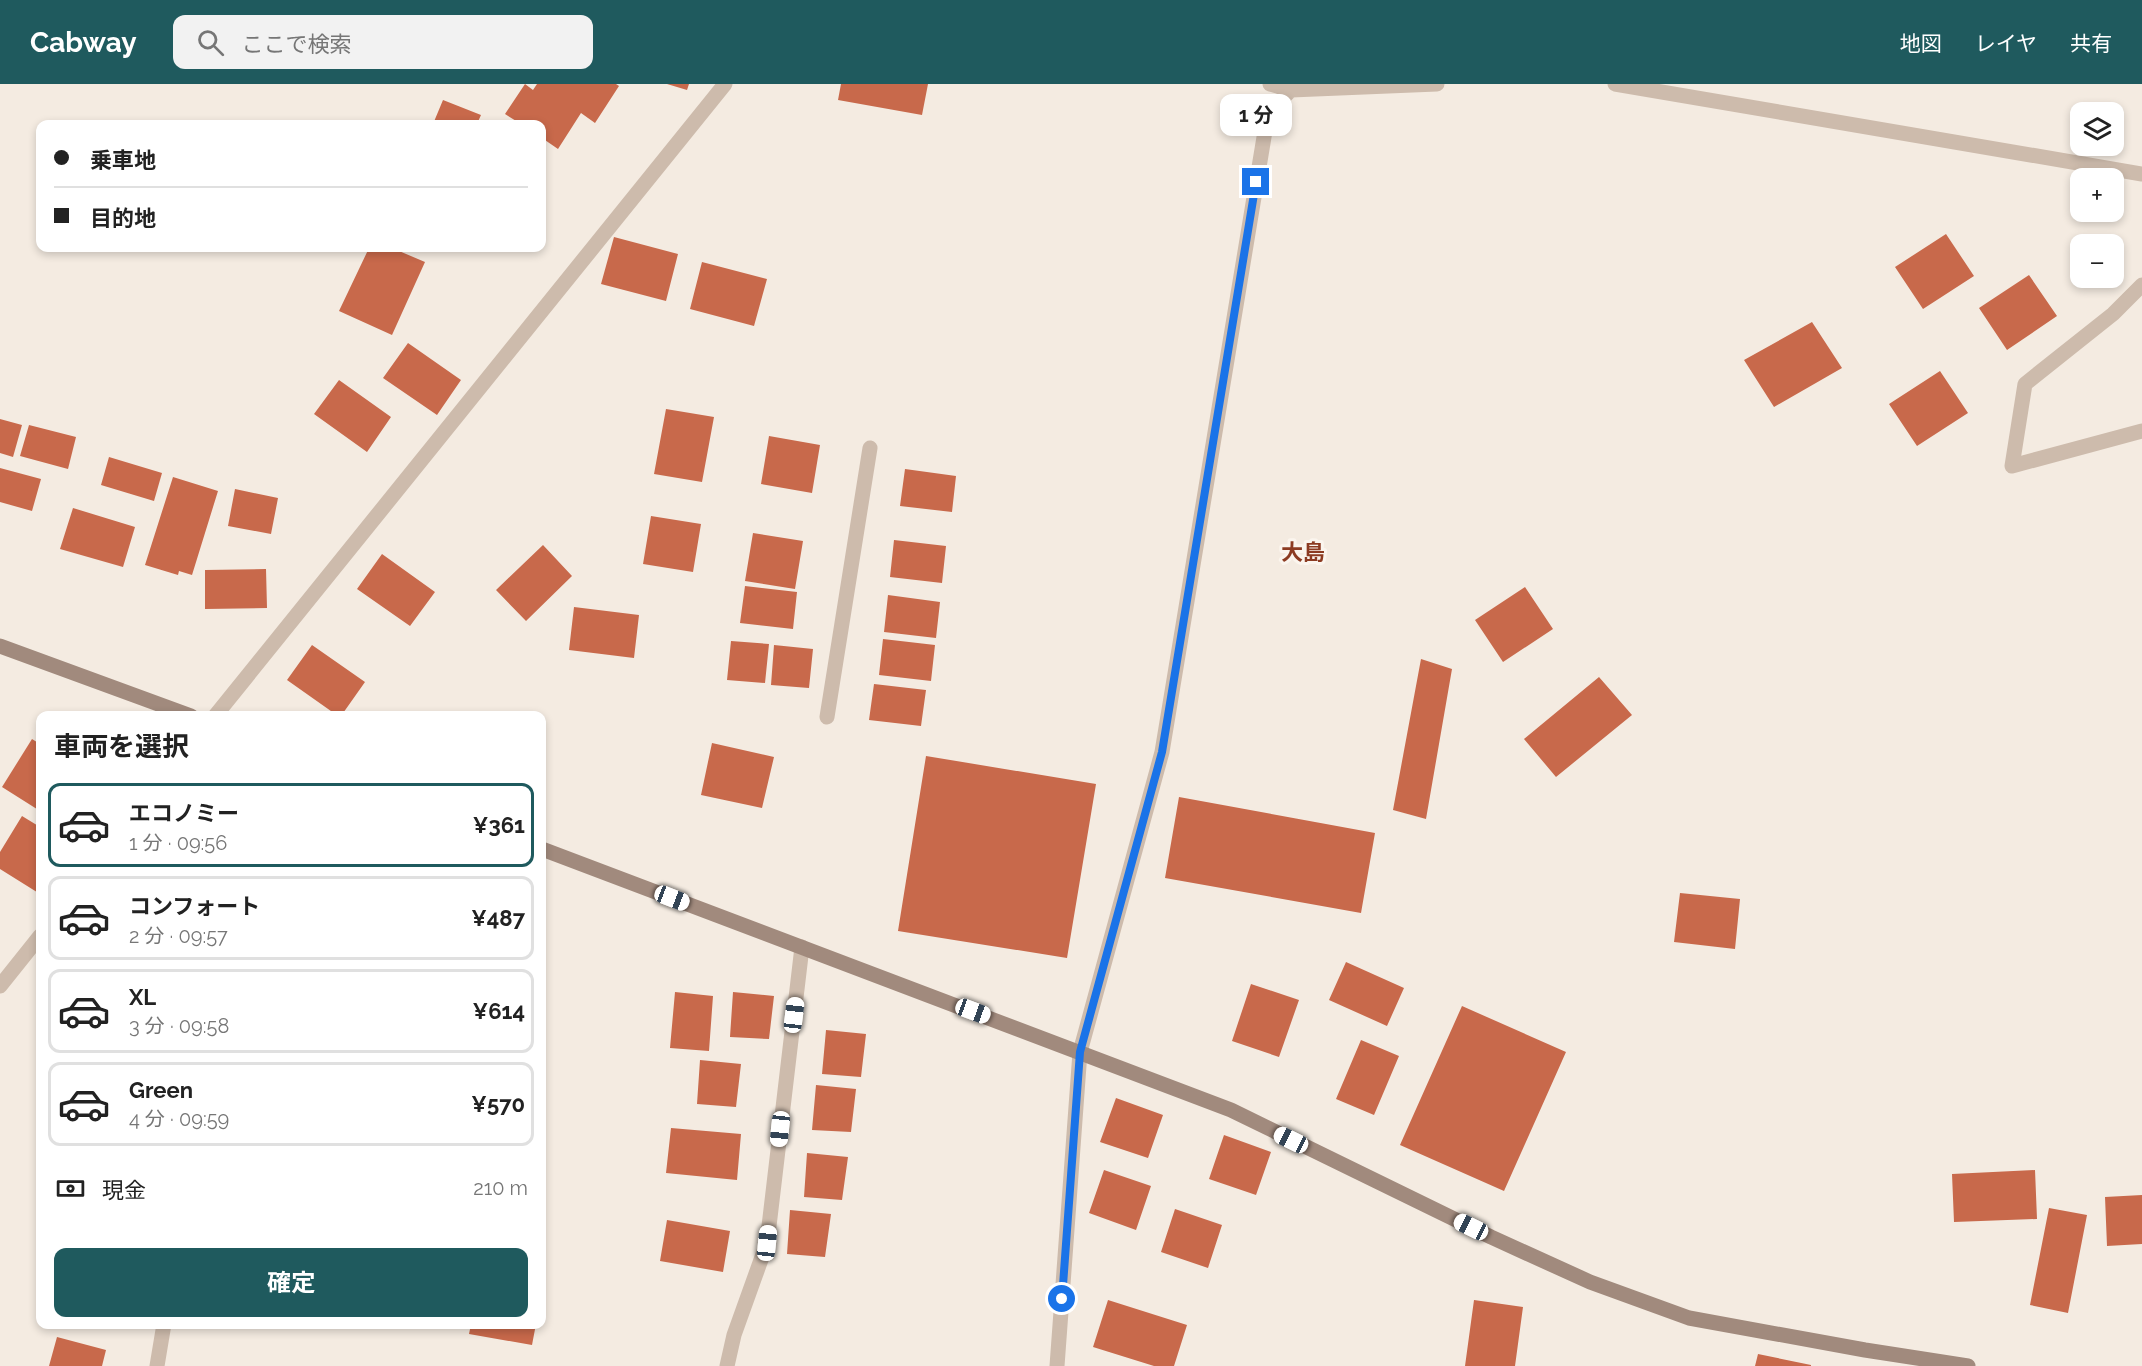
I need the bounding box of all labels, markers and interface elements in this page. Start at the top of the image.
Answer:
search box [173,15,593,69]
text: Cabway [30,26,137,59]
icon: search [194,26,227,59]
text: ここで検索 [242,31,352,57]
text: 地図 [1900,31,1942,56]
text: レイヤ [1975,31,2037,56]
text: 共有 [2070,31,2112,56]
callout: 1 分 [1220,95,1292,137]
map controls [2070,102,2124,288]
button: layers [2070,102,2124,156]
text: 1 分 [1239,103,1273,127]
text: 乗車地 [90,147,156,173]
route end [1242,168,1269,195]
button: + [2070,168,2124,222]
text: 目的地 [90,205,156,231]
button: − [2070,234,2124,288]
district label: 大島 [1281,539,1325,565]
text: 車両を選択 [54,731,189,762]
icon: car [57,798,111,852]
text: エコノミー [129,800,239,826]
text: ¥361 [473,812,525,838]
text: 1 分 · 09:56 [129,831,227,855]
car [652,883,692,913]
icon: car [57,891,111,945]
text: コンフォート [129,893,260,919]
text: ¥487 [471,905,525,931]
text: 2 分 · 09:57 [129,924,228,948]
icon: car [57,984,111,1038]
text: XL [129,984,156,1010]
car [783,996,805,1034]
car [953,996,993,1026]
text: ¥614 [473,998,525,1024]
text: 3 分 · 09:58 [129,1014,229,1038]
icon: car [57,1077,111,1131]
text: Green [129,1077,193,1103]
text: ¥570 [471,1091,525,1117]
text: 4 分 · 09:59 [129,1107,229,1131]
car [769,1110,791,1148]
car [1271,1124,1311,1156]
icon: cash [54,1172,87,1205]
text: 210 m [473,1176,528,1200]
text: 現金 [102,1177,146,1203]
car [1451,1211,1491,1243]
car [756,1224,778,1262]
button: 確定 [54,1248,528,1317]
route start [1048,1285,1075,1312]

